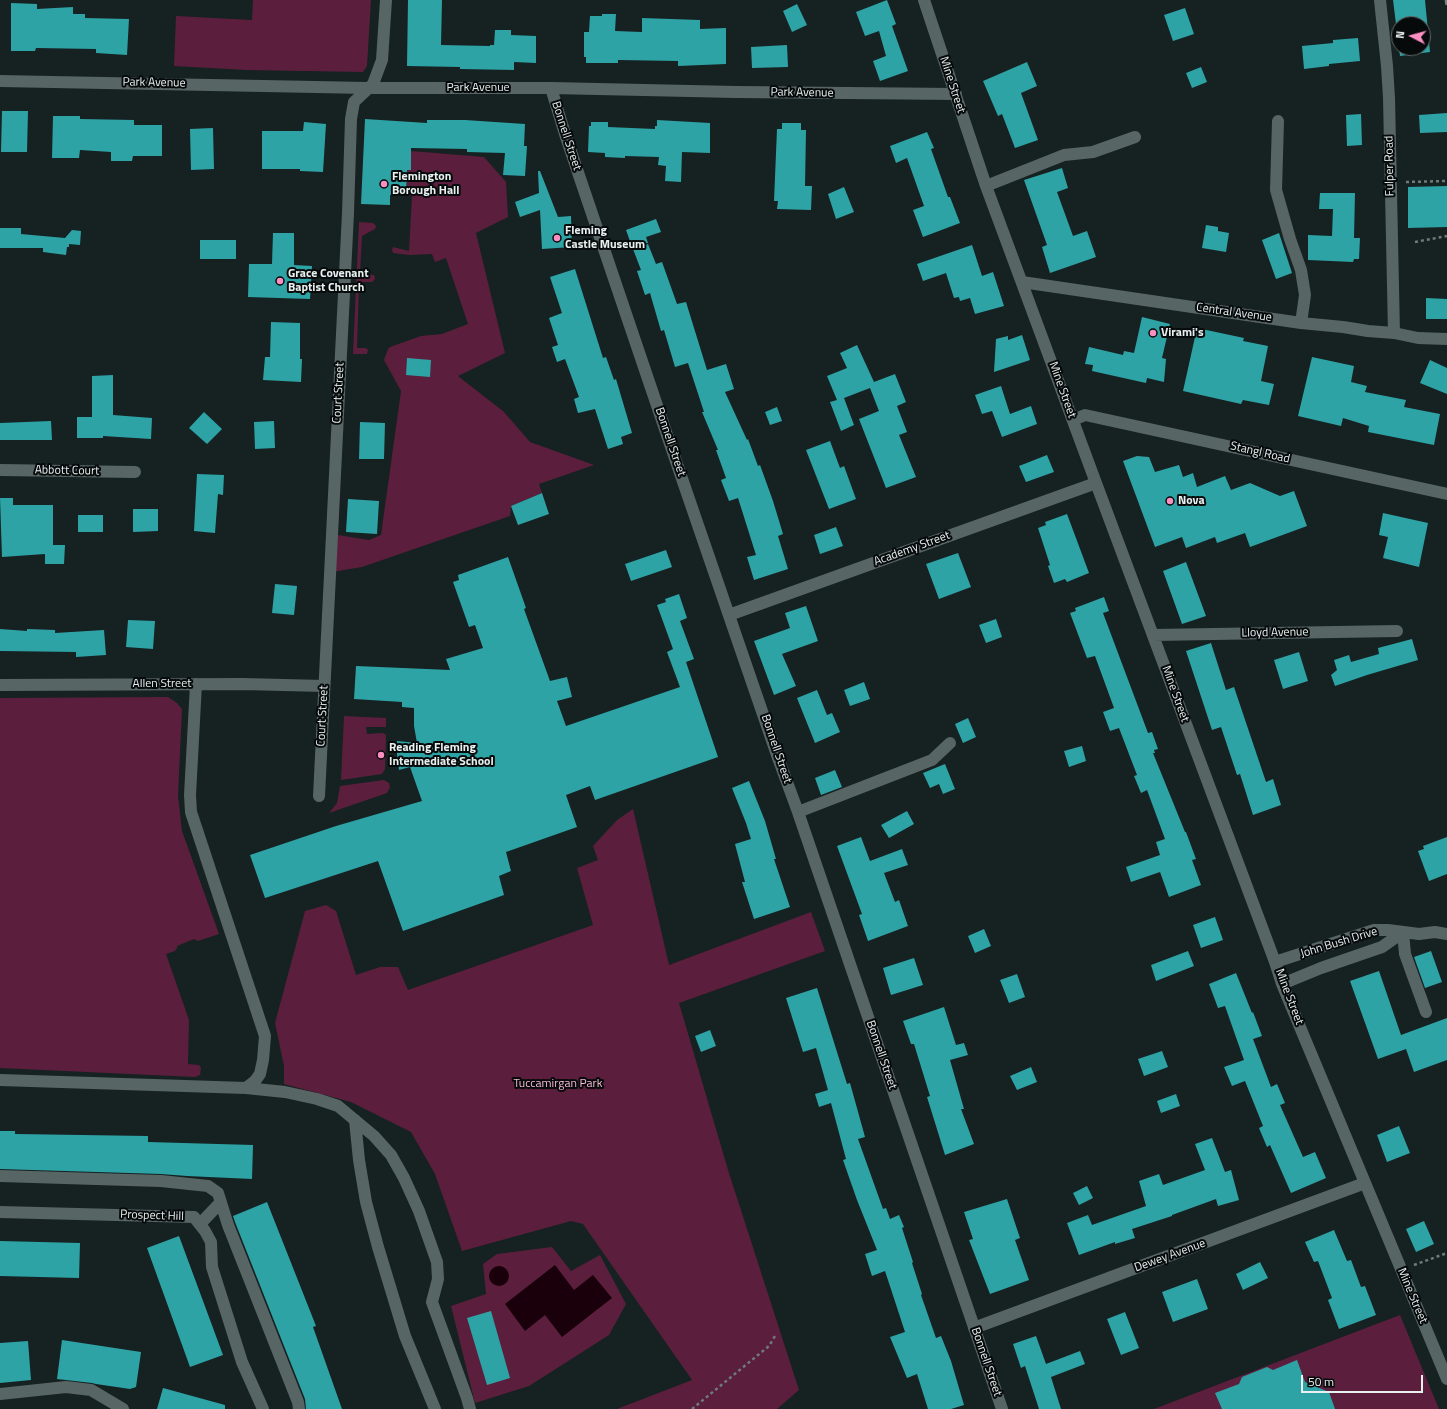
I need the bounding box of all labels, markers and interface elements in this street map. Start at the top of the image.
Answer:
north arrow [1391,16,1431,56]
text: N [1392,30,1408,39]
street label: Mine Street [936,55,968,115]
street label: Park Avenue [122,75,186,91]
street label: Park Avenue [446,81,510,95]
street label: Park Avenue [770,85,834,101]
street label: Bonnell Street [548,100,584,172]
street label: Fulper Road [1382,136,1398,196]
place label: Flemington Borough Hall [392,170,460,198]
marker: Flemington Borough Hall [379,179,389,189]
place label: Fleming Castle Museum [565,224,645,252]
marker: Fleming Castle Museum [552,233,562,243]
place label: Grace Covenant Baptist Church [288,267,368,295]
marker: Grace Covenant Baptist Church [275,276,285,286]
street label: Central Avenue [1195,301,1273,325]
place label: Virami's [1161,326,1204,340]
marker: Virami's [1148,328,1158,338]
street label: Mine Street [1045,360,1079,420]
street label: Court Street [330,362,348,424]
street label: Bonnell Street [652,406,688,478]
street label: Stangl Road [1229,439,1291,467]
street label: Abbott Court [35,463,99,479]
place label: Nova [1178,494,1205,508]
marker: Nova [1165,496,1175,506]
street label: Academy Street [872,529,952,569]
street label: Lloyd Avenue [1241,625,1309,641]
street label: Mine Street [1158,664,1192,724]
street label: Allen Street [133,677,191,691]
street label: Court Street [314,685,332,747]
street label: Bonnell Street [758,713,794,785]
place label: Reading Fleming Intermediate School [389,741,494,769]
marker: Reading Fleming Intermediate School [376,750,386,760]
street label: John Bush Drive [1299,924,1379,962]
street label: Mine Street [1272,967,1306,1027]
street label: Bonnell Street [863,1019,899,1091]
park label: Tuccamirgan Park [513,1077,603,1091]
street label: Prospect Hill [120,1208,184,1224]
street label: Dewey Avenue [1132,1236,1208,1276]
street label: Mine Street [1394,1266,1430,1326]
street label: Bonnell Street [968,1326,1004,1398]
scale bar [1303,1367,1425,1393]
text: 50 m [1308,1372,1334,1391]

